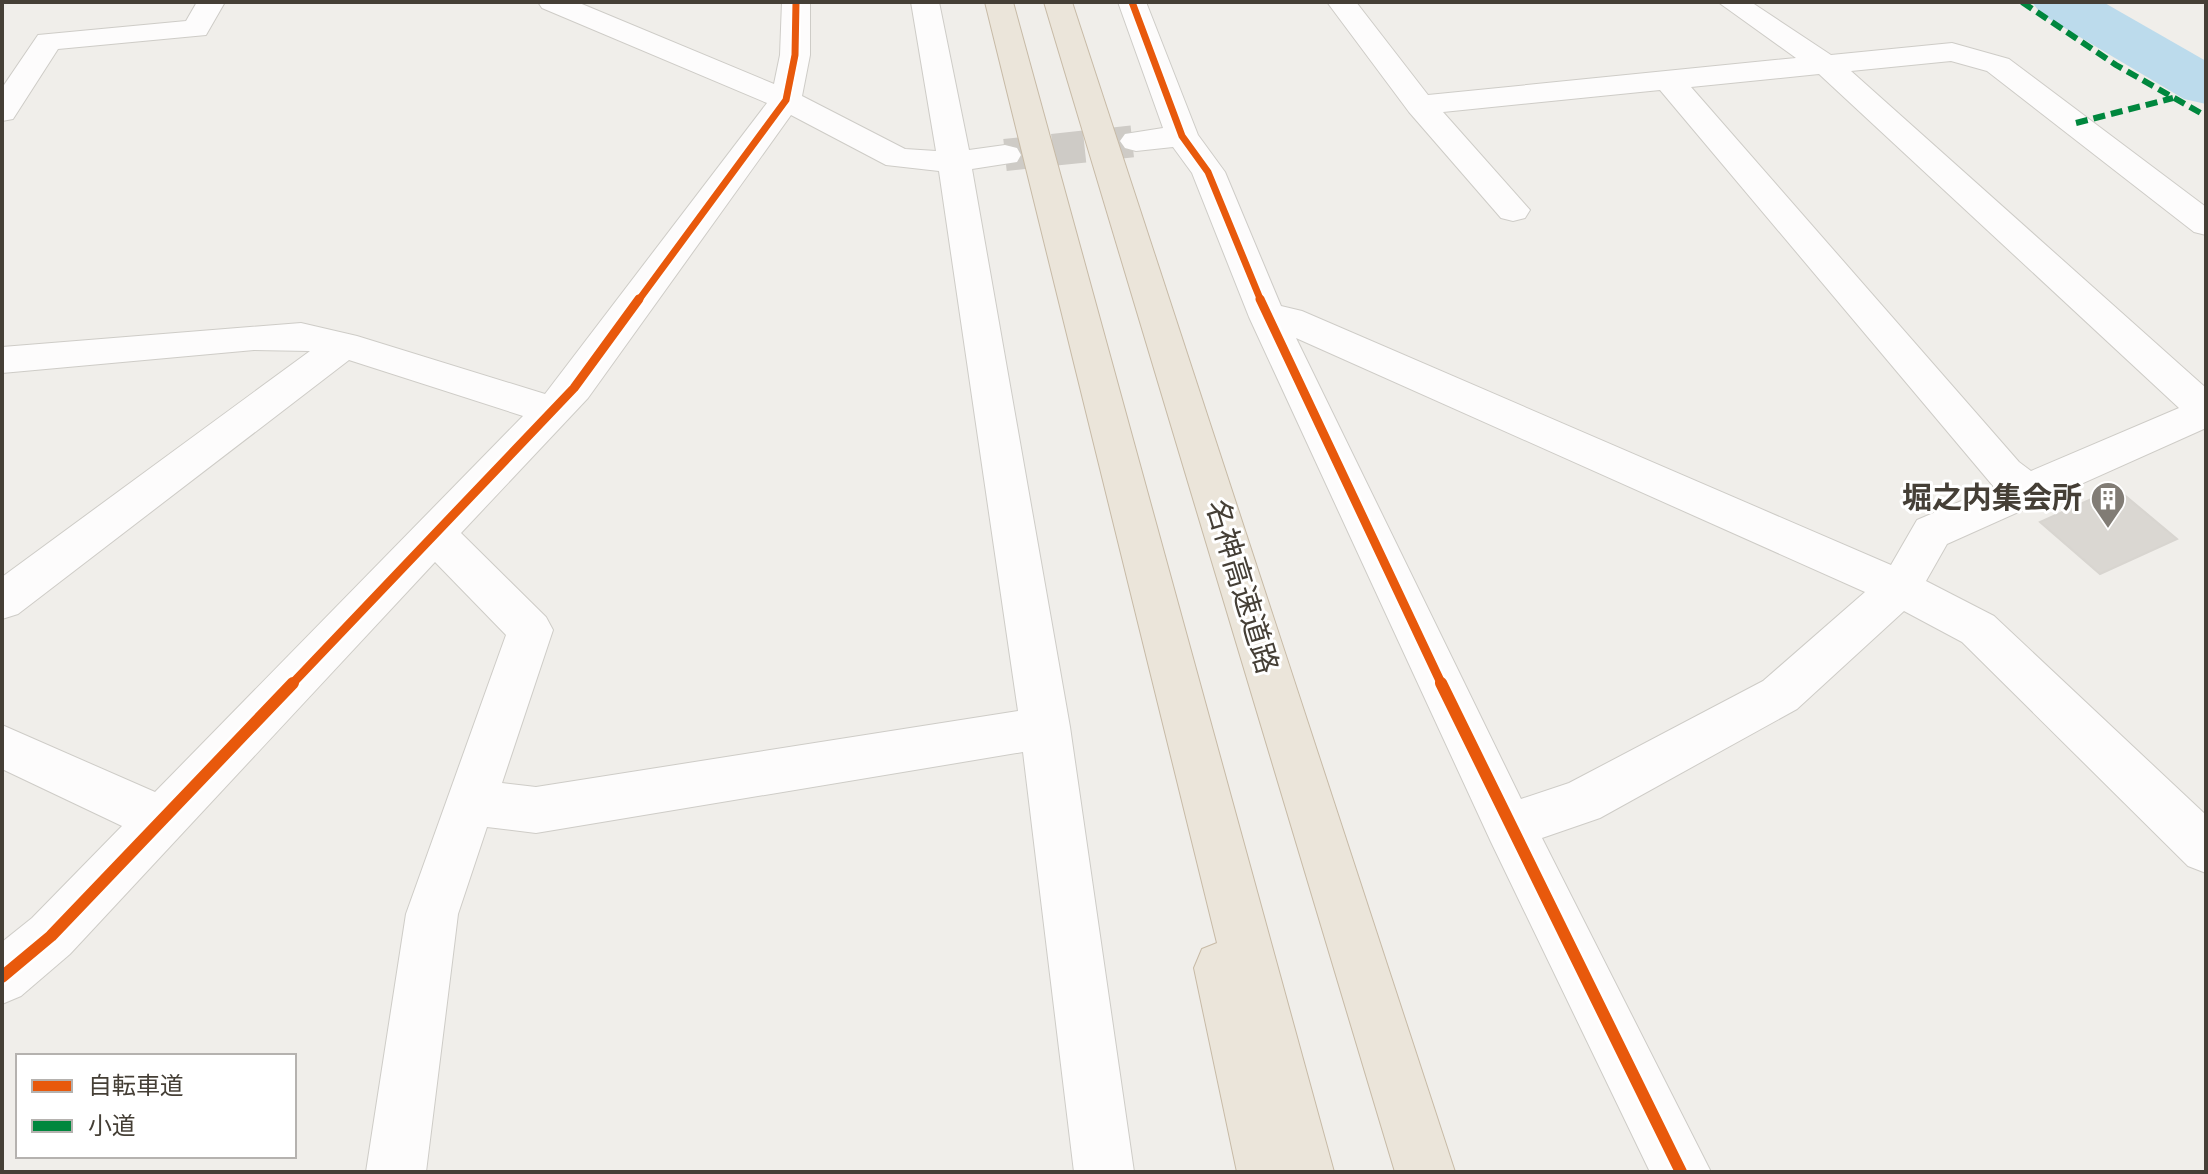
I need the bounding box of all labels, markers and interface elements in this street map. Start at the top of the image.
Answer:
building icon: 堀之内集会所 [2089,480,2127,530]
place label: 堀之内集会所 [1902,482,2082,514]
street label: 名神高速道路 [1200,496,1284,677]
legend [16,1054,296,1158]
text: 自転車道 [88,1073,184,1099]
text: 小道 [88,1113,136,1139]

